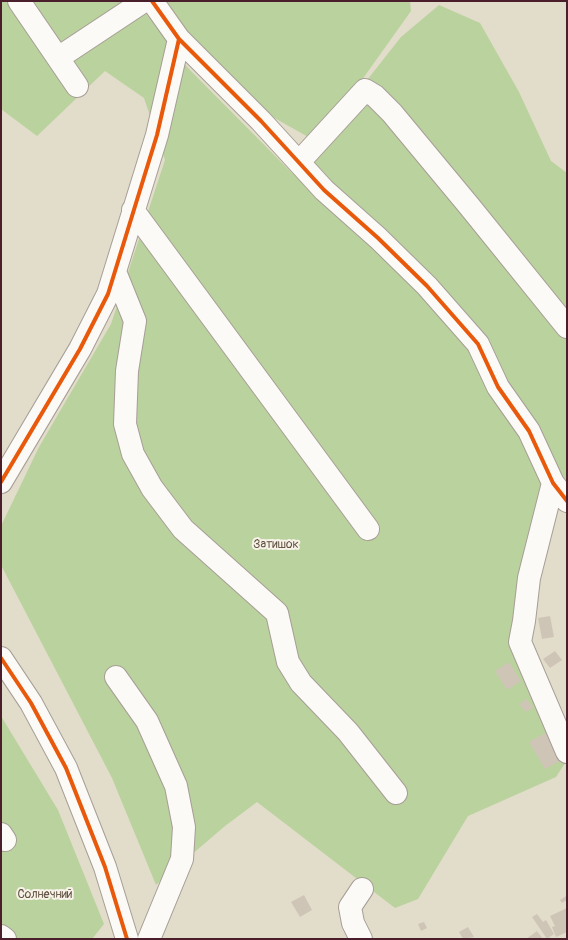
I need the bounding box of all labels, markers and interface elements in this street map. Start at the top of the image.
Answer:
park label: Затишок [253,538,299,552]
park label: Солнечний [17,888,73,902]

